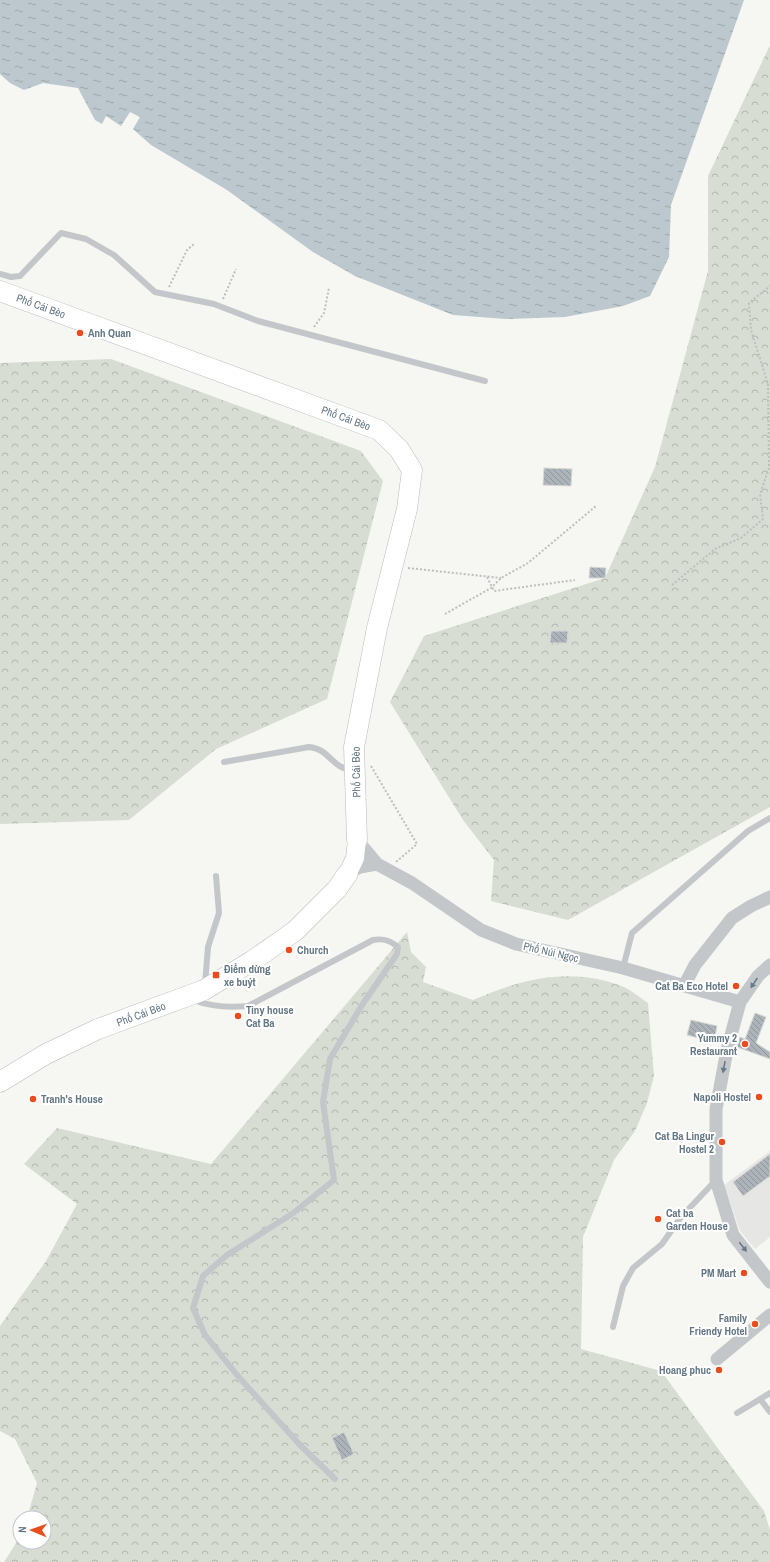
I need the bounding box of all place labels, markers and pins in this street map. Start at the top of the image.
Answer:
place label: Anh Quan [88,326,131,340]
marker: Anh Quan [75,328,85,338]
place label: Church [297,943,329,957]
marker: Church [284,945,294,955]
place label: Điểm dừng xe buýt [224,962,271,989]
marker: Điểm dừng xe buýt [211,970,221,980]
place label: Cat Ba Eco Hotel [655,979,728,993]
marker: Cat Ba Eco Hotel [731,981,741,991]
place label: Tiny house Cat Ba [246,1003,293,1030]
marker: Tiny house Cat Ba [233,1011,243,1021]
place label: Yummy 2 Restaurant [690,1031,737,1058]
marker: Yummy 2 Restaurant [740,1039,750,1049]
place label: Napoli Hostel [693,1090,751,1104]
place label: Tranh's House [41,1092,103,1106]
marker: Napoli Hostel [754,1092,764,1102]
marker: Tranh's House [28,1094,38,1104]
place label: Cat Ba Lingur Hostel 2 [655,1129,714,1156]
marker: Cat Ba Lingur Hostel 2 [717,1137,727,1147]
place label: Cat ba Garden House [666,1206,728,1233]
marker: Cat ba Garden House [653,1214,663,1224]
place label: PM Mart [701,1266,736,1280]
marker: PM Mart [739,1268,749,1278]
place label: Family Friendy Hotel [689,1311,747,1338]
marker: Family Friendy Hotel [750,1319,760,1329]
place label: Hoang phuc [659,1363,711,1377]
marker: Hoang phuc [714,1365,724,1375]

